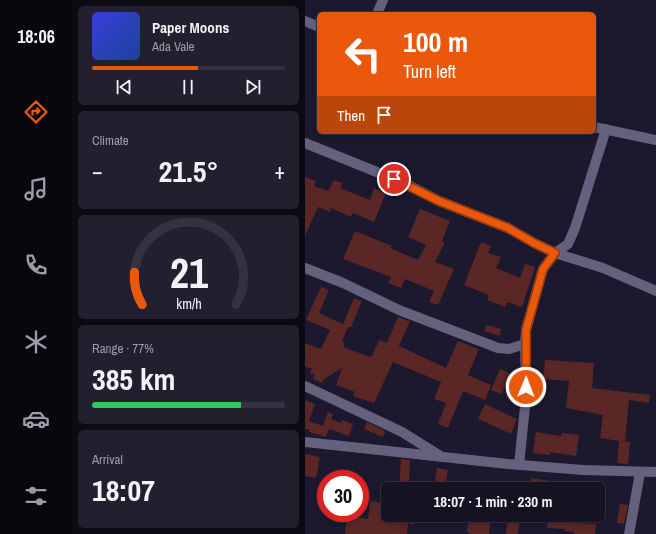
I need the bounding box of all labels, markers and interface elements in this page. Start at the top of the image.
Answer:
text: Paper Moons [152,17,229,38]
text: 100 m [403,23,468,61]
text: 18:06 [17,24,55,49]
icon: left [337,28,389,80]
text: Ada Vale [152,38,194,55]
text: Turn left [403,59,456,84]
icon: previous [113,76,135,98]
icon: pause [177,76,199,98]
icon: next [242,76,264,98]
icon: directions [22,98,50,126]
icon: arrive [373,104,395,126]
text: Then [337,105,365,126]
text: Climate [92,132,129,149]
text: 21.5° [159,151,218,191]
text: − [92,156,103,186]
text: + [274,156,285,186]
pin [377,162,411,196]
icon: arrive [383,168,405,190]
icon: music [22,175,50,203]
text: 21 [170,245,207,301]
icon: phone [22,251,50,279]
text: km/h [176,294,201,313]
icon: climate [22,328,50,356]
text: Range · 77% [92,340,154,357]
text: 385 km [92,359,175,399]
position arrow [505,366,547,408]
icon: car [22,405,50,433]
text: Arrival [92,451,123,468]
text: 18:07 [92,470,155,510]
speed limit sign: 30 [317,470,369,522]
icon: filters [22,482,50,510]
text: 18:07 · 1 min · 230 m [434,491,552,512]

